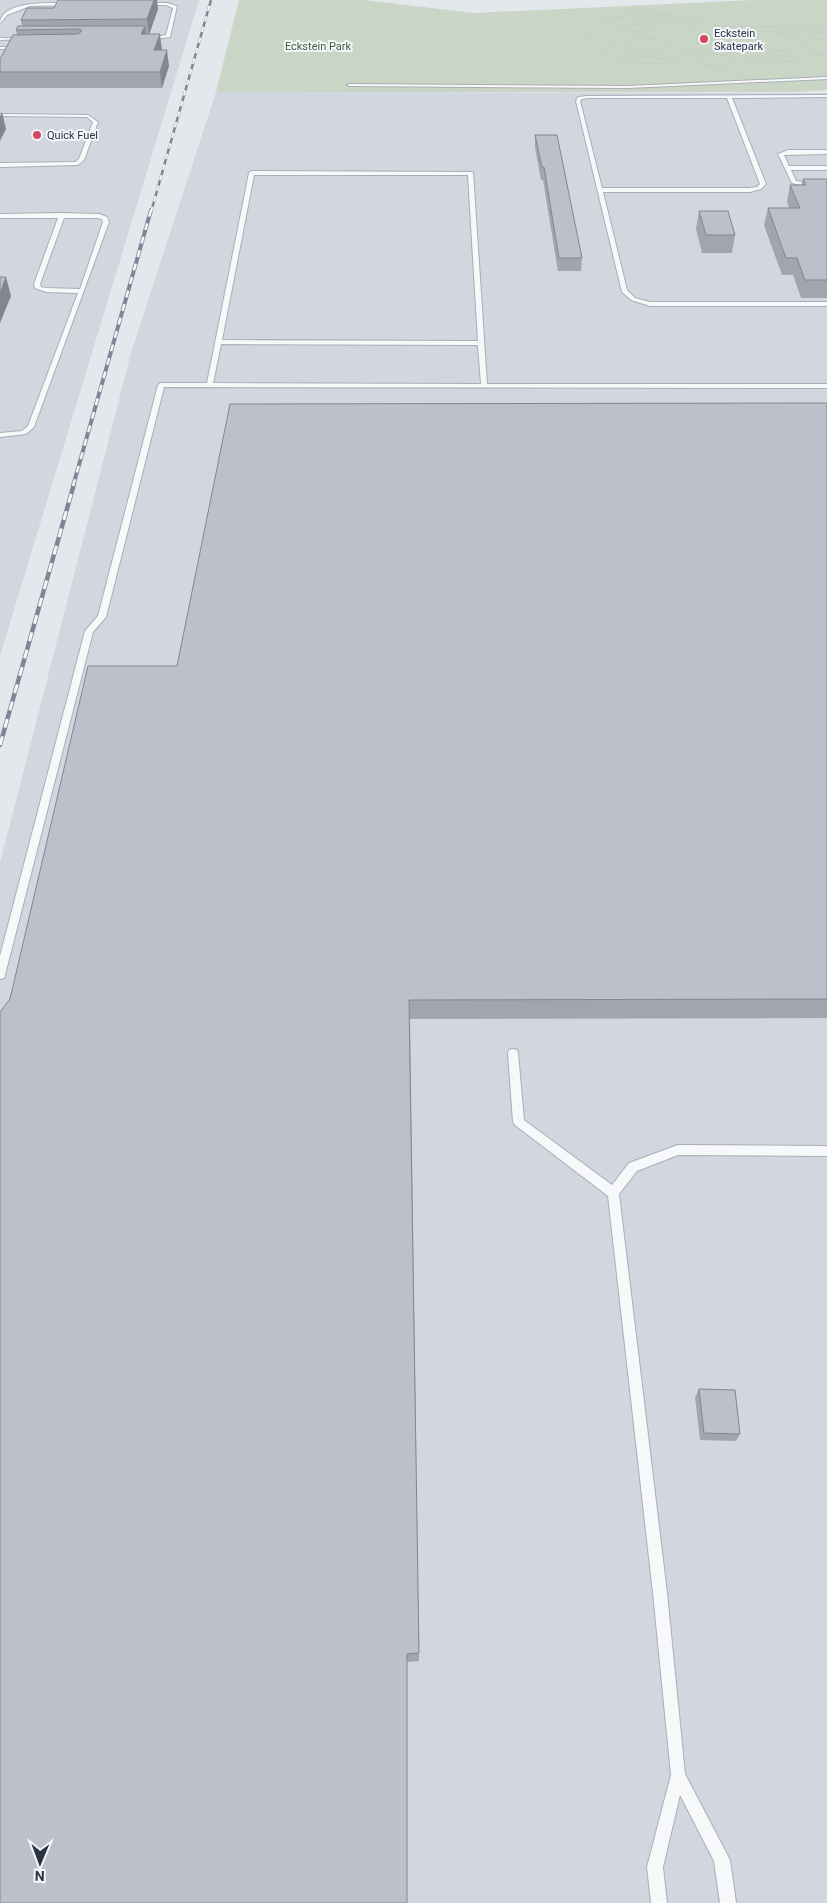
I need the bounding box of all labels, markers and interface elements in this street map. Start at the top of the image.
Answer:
place label: Eckstein Skatepark [714,27,763,53]
marker: Eckstein Skatepark [698,33,710,45]
park label: Eckstein Park [285,40,352,53]
marker: Quick Fuel [31,129,43,141]
place label: Quick Fuel [47,129,98,142]
north arrow [15,1838,65,1888]
text: N [35,1868,45,1884]

